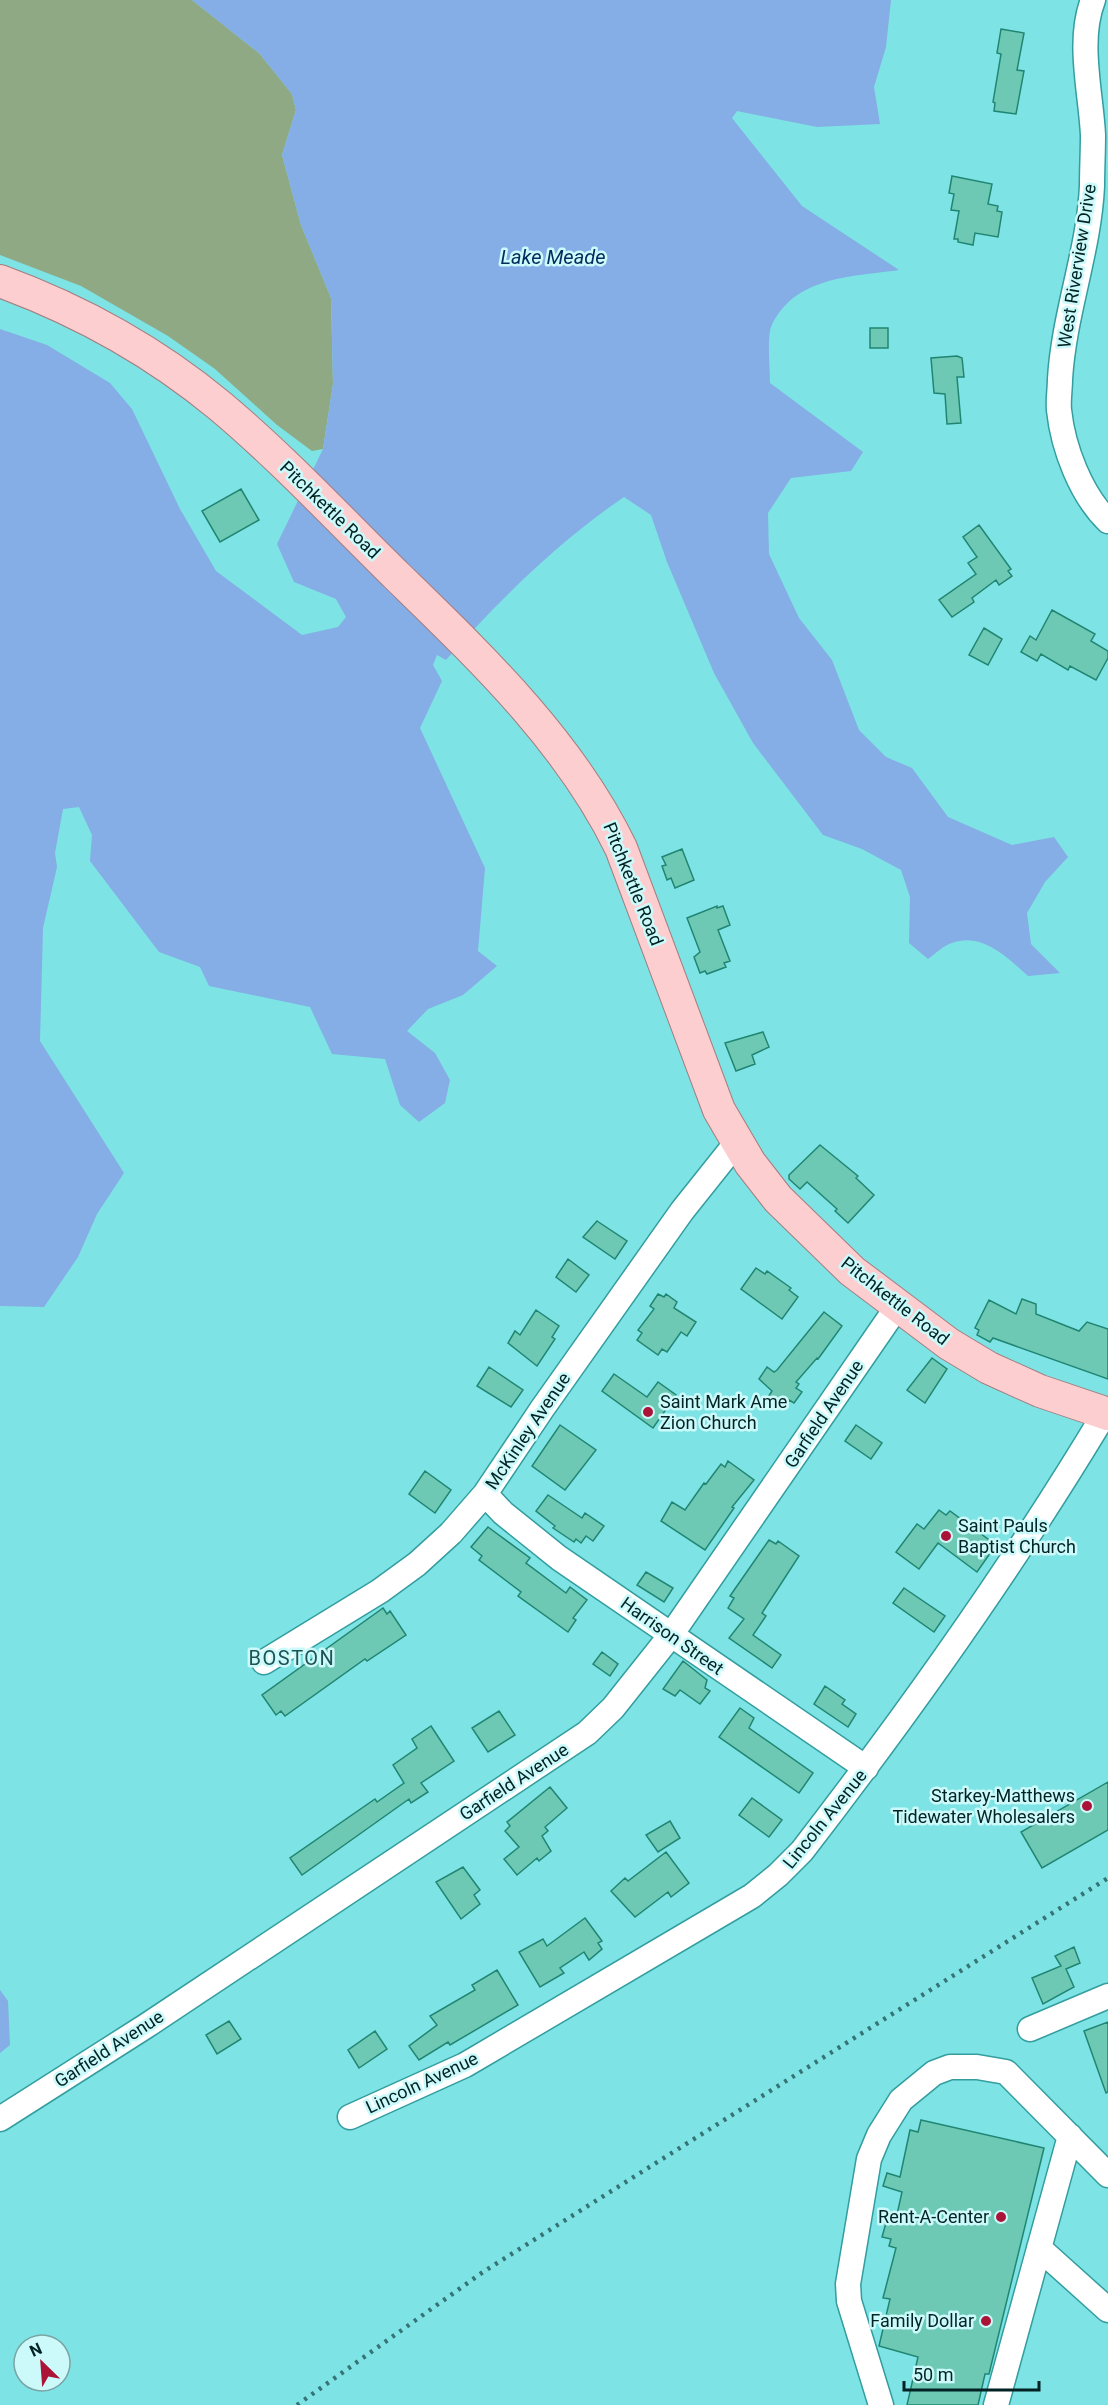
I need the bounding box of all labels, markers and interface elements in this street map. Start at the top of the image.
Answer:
street label: West Riverview Drive [1053,182,1100,349]
water label: Lake Meade [501,245,605,269]
street label: Pitchkettle Road [276,457,385,563]
street label: Pitchkettle Road [599,819,668,948]
street label: Pitchkettle Road [837,1252,953,1349]
street label: Garfield Avenue [780,1356,867,1472]
street label: McKinley Avenue [481,1368,574,1493]
place label: Saint Mark Ame Zion Church [660,1391,787,1433]
marker: Saint Mark Ame Zion Church [641,1405,655,1419]
place label: Saint Pauls Baptist Church [958,1515,1076,1557]
marker: Saint Pauls Baptist Church [939,1529,953,1543]
street label: Harrison Street [617,1592,728,1679]
district label: BOSTON [249,1646,335,1670]
street label: Garfield Avenue [455,1739,572,1825]
street label: Lincoln Avenue [778,1765,871,1872]
place label: Starkey-Matthews Tidewater Wholesalers [892,1785,1075,1827]
marker: Starkey-Matthews Tidewater Wholesalers [1080,1799,1094,1813]
street label: Garfield Avenue [50,2006,167,2092]
street label: Lincoln Avenue [362,2047,481,2118]
place label: Rent-A-Center [878,2206,989,2227]
marker: Rent-A-Center [994,2210,1008,2224]
place label: Family Dollar [870,2310,974,2331]
marker: Family Dollar [979,2314,993,2328]
north arrow [12,2333,72,2393]
text: N [27,2339,45,2361]
scale bar [904,2354,1039,2392]
text: 50 m [913,2364,953,2385]

